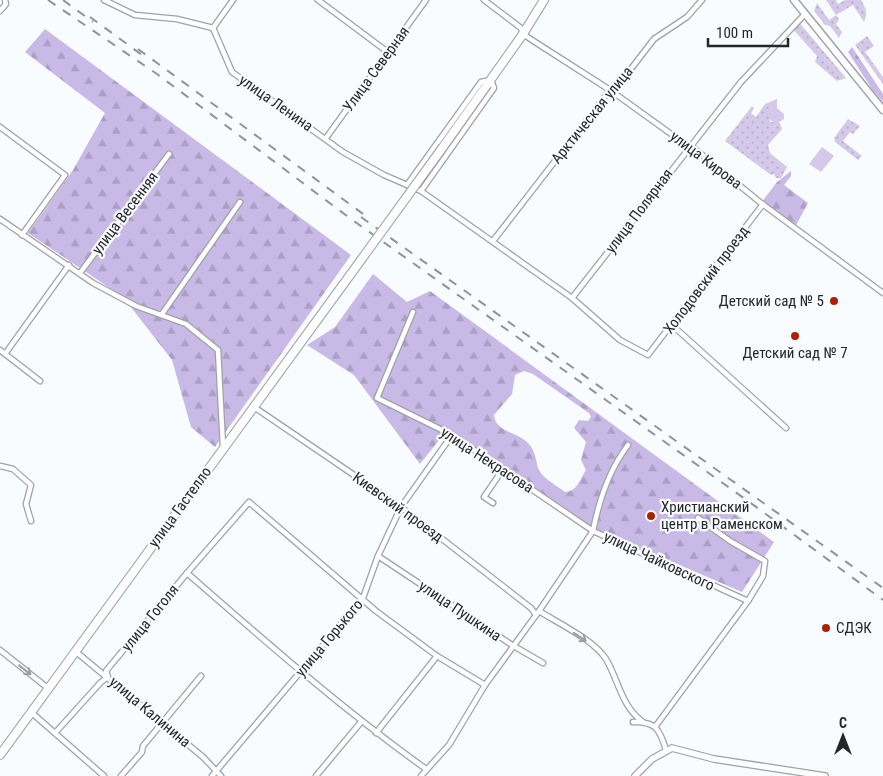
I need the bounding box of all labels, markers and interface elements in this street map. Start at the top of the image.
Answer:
scale bar [708,15,788,47]
street label: Улица Северная [339,23,413,115]
text: 100 m [716,24,753,42]
street label: Арктическая улица [547,63,637,167]
street label: улица Ленина [236,71,316,135]
street label: улица Кирова [667,127,745,193]
street label: улица Полярная [601,165,677,257]
street label: улица Весенняя [88,168,162,258]
street label: Холодовский проезд [660,222,752,338]
place label: Детский сад № 5 [719,292,824,310]
marker: Детский сад № 5 [828,295,840,307]
marker: Детский сад № 7 [789,330,801,342]
place label: Детский сад № 7 [742,344,848,362]
street label: улица Некрасова [437,423,537,497]
street label: улица Гастелло [145,463,215,551]
street label: Киевский проезд [349,468,447,546]
place label: Христианский центр в Раменском [661,498,783,533]
marker: Христианский центр в Раменском [645,510,657,522]
street label: улица Чайковского [601,527,717,595]
street label: улица Пушкина [415,577,505,645]
street label: улица Гоголя [118,581,182,655]
street label: улица Горького [291,596,367,680]
place label: СДЭК [836,619,872,637]
marker: СДЭК [820,622,832,634]
one-way arrow [573,632,587,643]
one-way arrow [18,664,31,675]
street label: улица Калинина [106,673,194,751]
north arrow [818,711,868,761]
text: С [839,715,847,731]

